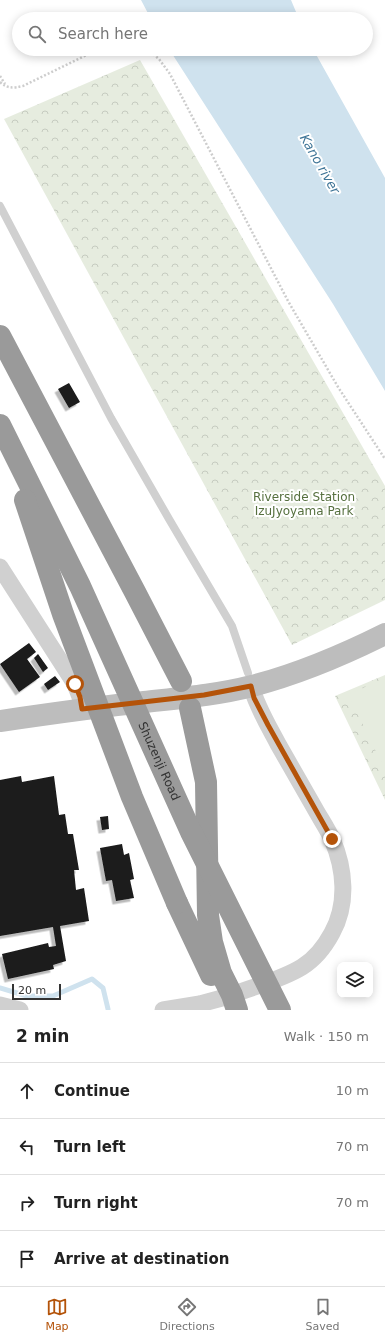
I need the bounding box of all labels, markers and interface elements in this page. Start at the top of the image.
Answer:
search box [12,12,373,56]
icon: search [26,23,48,45]
text: Search here [58,25,148,43]
water label: Kano river [297,132,344,198]
park label: Riverside Station IzuJyoyama Park [253,490,355,518]
route start [66,675,84,693]
street label: Shuzenji Road [135,720,183,803]
route end [323,830,341,848]
map controls [337,962,373,998]
button: layers [337,962,373,998]
scale bar [12,982,61,1001]
text: 20 m [18,984,46,997]
text: 2 min [16,1026,69,1046]
text: Walk · 150 m [284,1029,369,1044]
icon: ahead [16,1080,38,1102]
text: Continue [54,1082,130,1100]
text: 10 m [336,1083,369,1098]
icon: left [16,1136,38,1158]
text: Turn left [54,1138,126,1156]
text: 70 m [336,1139,369,1154]
icon: right [16,1192,38,1214]
text: Turn right [54,1194,138,1212]
text: 70 m [336,1195,369,1210]
icon: arrive [16,1248,38,1270]
text: Arrive at destination [54,1250,229,1268]
tab: Map [45,1296,69,1333]
tab: Directions [159,1296,215,1333]
tab: Saved [306,1296,340,1333]

